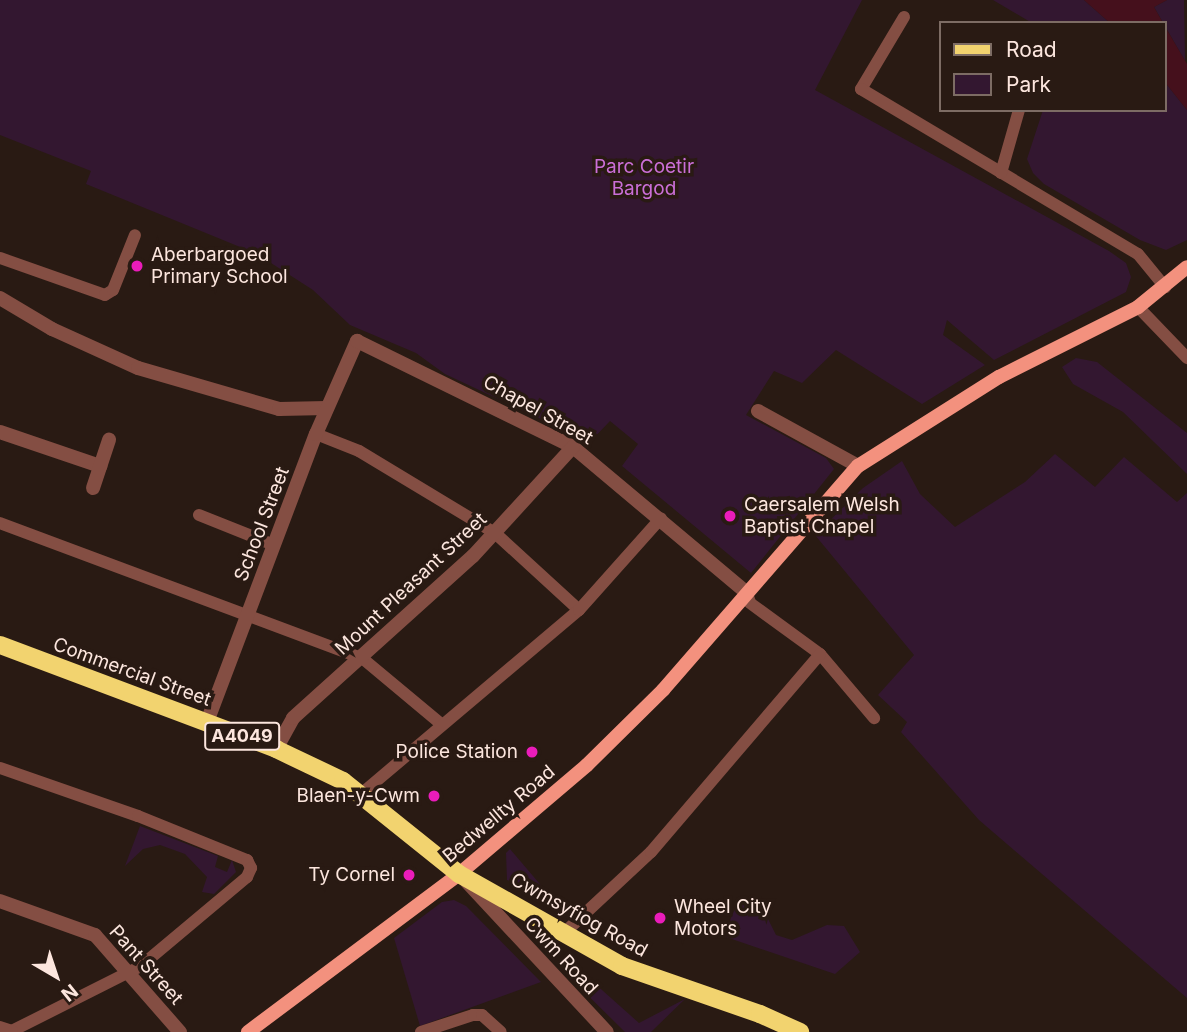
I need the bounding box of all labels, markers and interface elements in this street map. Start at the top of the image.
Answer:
legend [939,21,1166,112]
text: Road [1006,37,1057,62]
text: Park [1006,72,1051,97]
park label: Parc Coetir Bargod [594,156,694,200]
place label: Aberbargoed Primary School [151,244,288,288]
marker: Aberbargoed Primary School [129,258,145,274]
street label: Chapel Street [479,370,597,450]
street label: School Street [230,464,294,584]
place label: Caersalem Welsh Baptist Chapel [744,494,900,538]
street label: Mount Pleasant Street [331,508,491,660]
marker: Caersalem Welsh Baptist Chapel [722,508,738,524]
street label: Commercial Street [50,633,214,711]
road number: A4049 [204,722,280,750]
place label: Police Station [395,741,518,763]
marker: Police Station [524,744,540,760]
street label: Bedwellty Road [438,760,560,868]
place label: Blaen-y-Cwm [297,785,420,807]
marker: Blaen-y-Cwm [426,788,442,804]
place label: Ty Cornel [308,864,395,886]
marker: Ty Cornel [401,867,417,883]
street label: Cwmsyfiog Road [507,868,651,962]
place label: Wheel City Motors [674,896,772,940]
marker: Wheel City Motors [652,910,668,926]
street label: Cwm Road [520,913,602,999]
street label: Pant Street [104,921,188,1009]
north arrow [21,941,91,1011]
text: N [57,979,82,1006]

